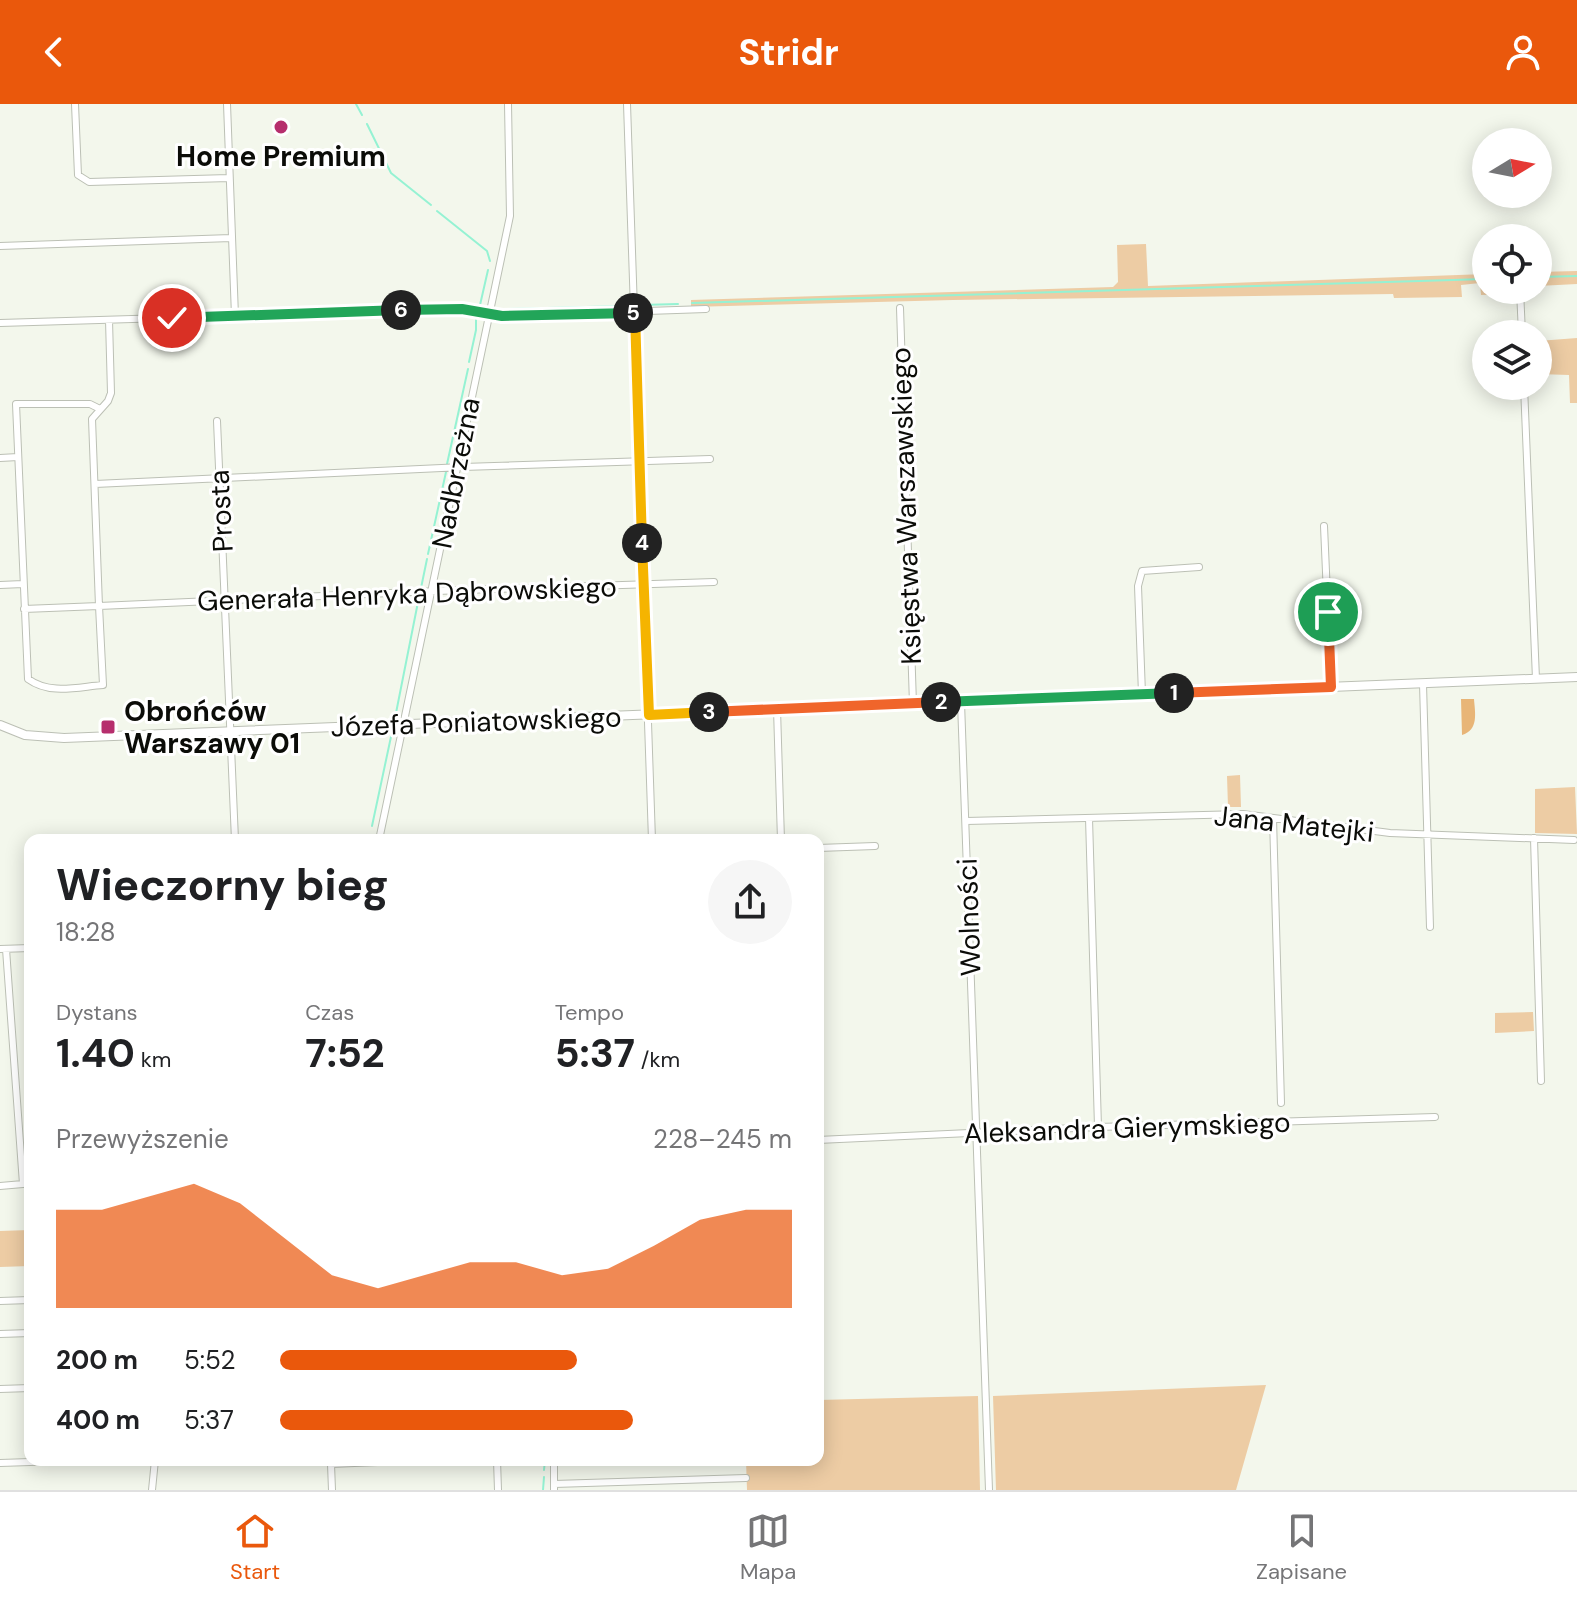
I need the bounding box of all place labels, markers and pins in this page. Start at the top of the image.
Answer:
marker: Home Premium [272,118,290,136]
place label: Home Premium [176,138,386,175]
pin [138,284,206,352]
pin: 6 [381,290,421,330]
pin: 5 [613,293,653,333]
pin: 4 [622,523,662,563]
pin [1294,578,1362,646]
pin: 1 [1154,673,1194,713]
pin: 2 [921,682,961,722]
pin: 3 [689,692,729,732]
place label: Obrońców Warszawy 01 [124,693,300,762]
marker: Obrońców Warszawy 01 [99,718,117,736]

